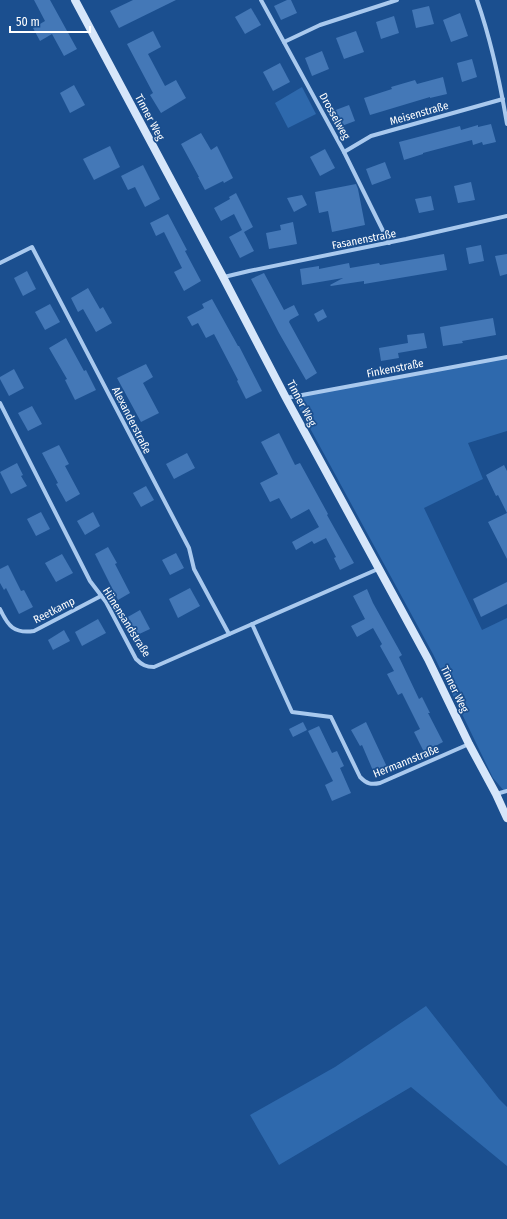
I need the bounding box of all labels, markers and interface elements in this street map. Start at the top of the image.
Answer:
scale bar [10,8,90,34]
text: 50 m [16,15,40,29]
street label: Drosselweg [316,91,353,142]
street label: Tinner Weg [132,92,167,143]
street label: Meisenstraße [388,99,450,128]
street label: Fasanenstraße [331,227,397,252]
street label: Finkenstraße [365,357,425,380]
street label: Tinner Weg [284,378,319,429]
street label: Alexanderstraße [109,385,154,456]
street label: Hünensandstraße [100,585,153,659]
street label: Reetkamp [31,594,77,626]
street label: Tinner Weg [438,664,472,715]
street label: Hermannstraße [371,742,441,781]

